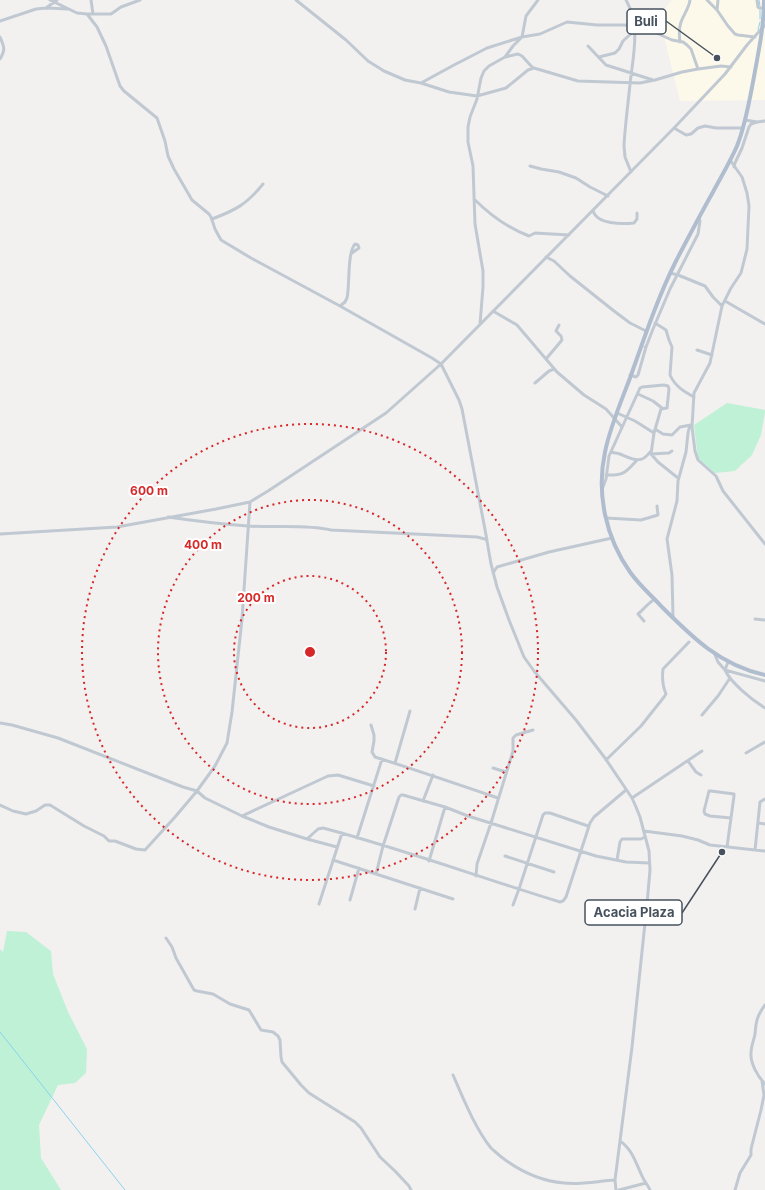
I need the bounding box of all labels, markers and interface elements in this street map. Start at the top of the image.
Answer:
callout: Buli [627,9,666,34]
text: Buli [634,13,658,29]
text: 600 m [130,483,168,498]
text: 400 m [184,537,222,552]
text: 200 m [237,590,275,605]
centre of rings [303,645,317,659]
callout: Acacia Plaza [585,900,682,925]
text: Acacia Plaza [593,904,675,920]

